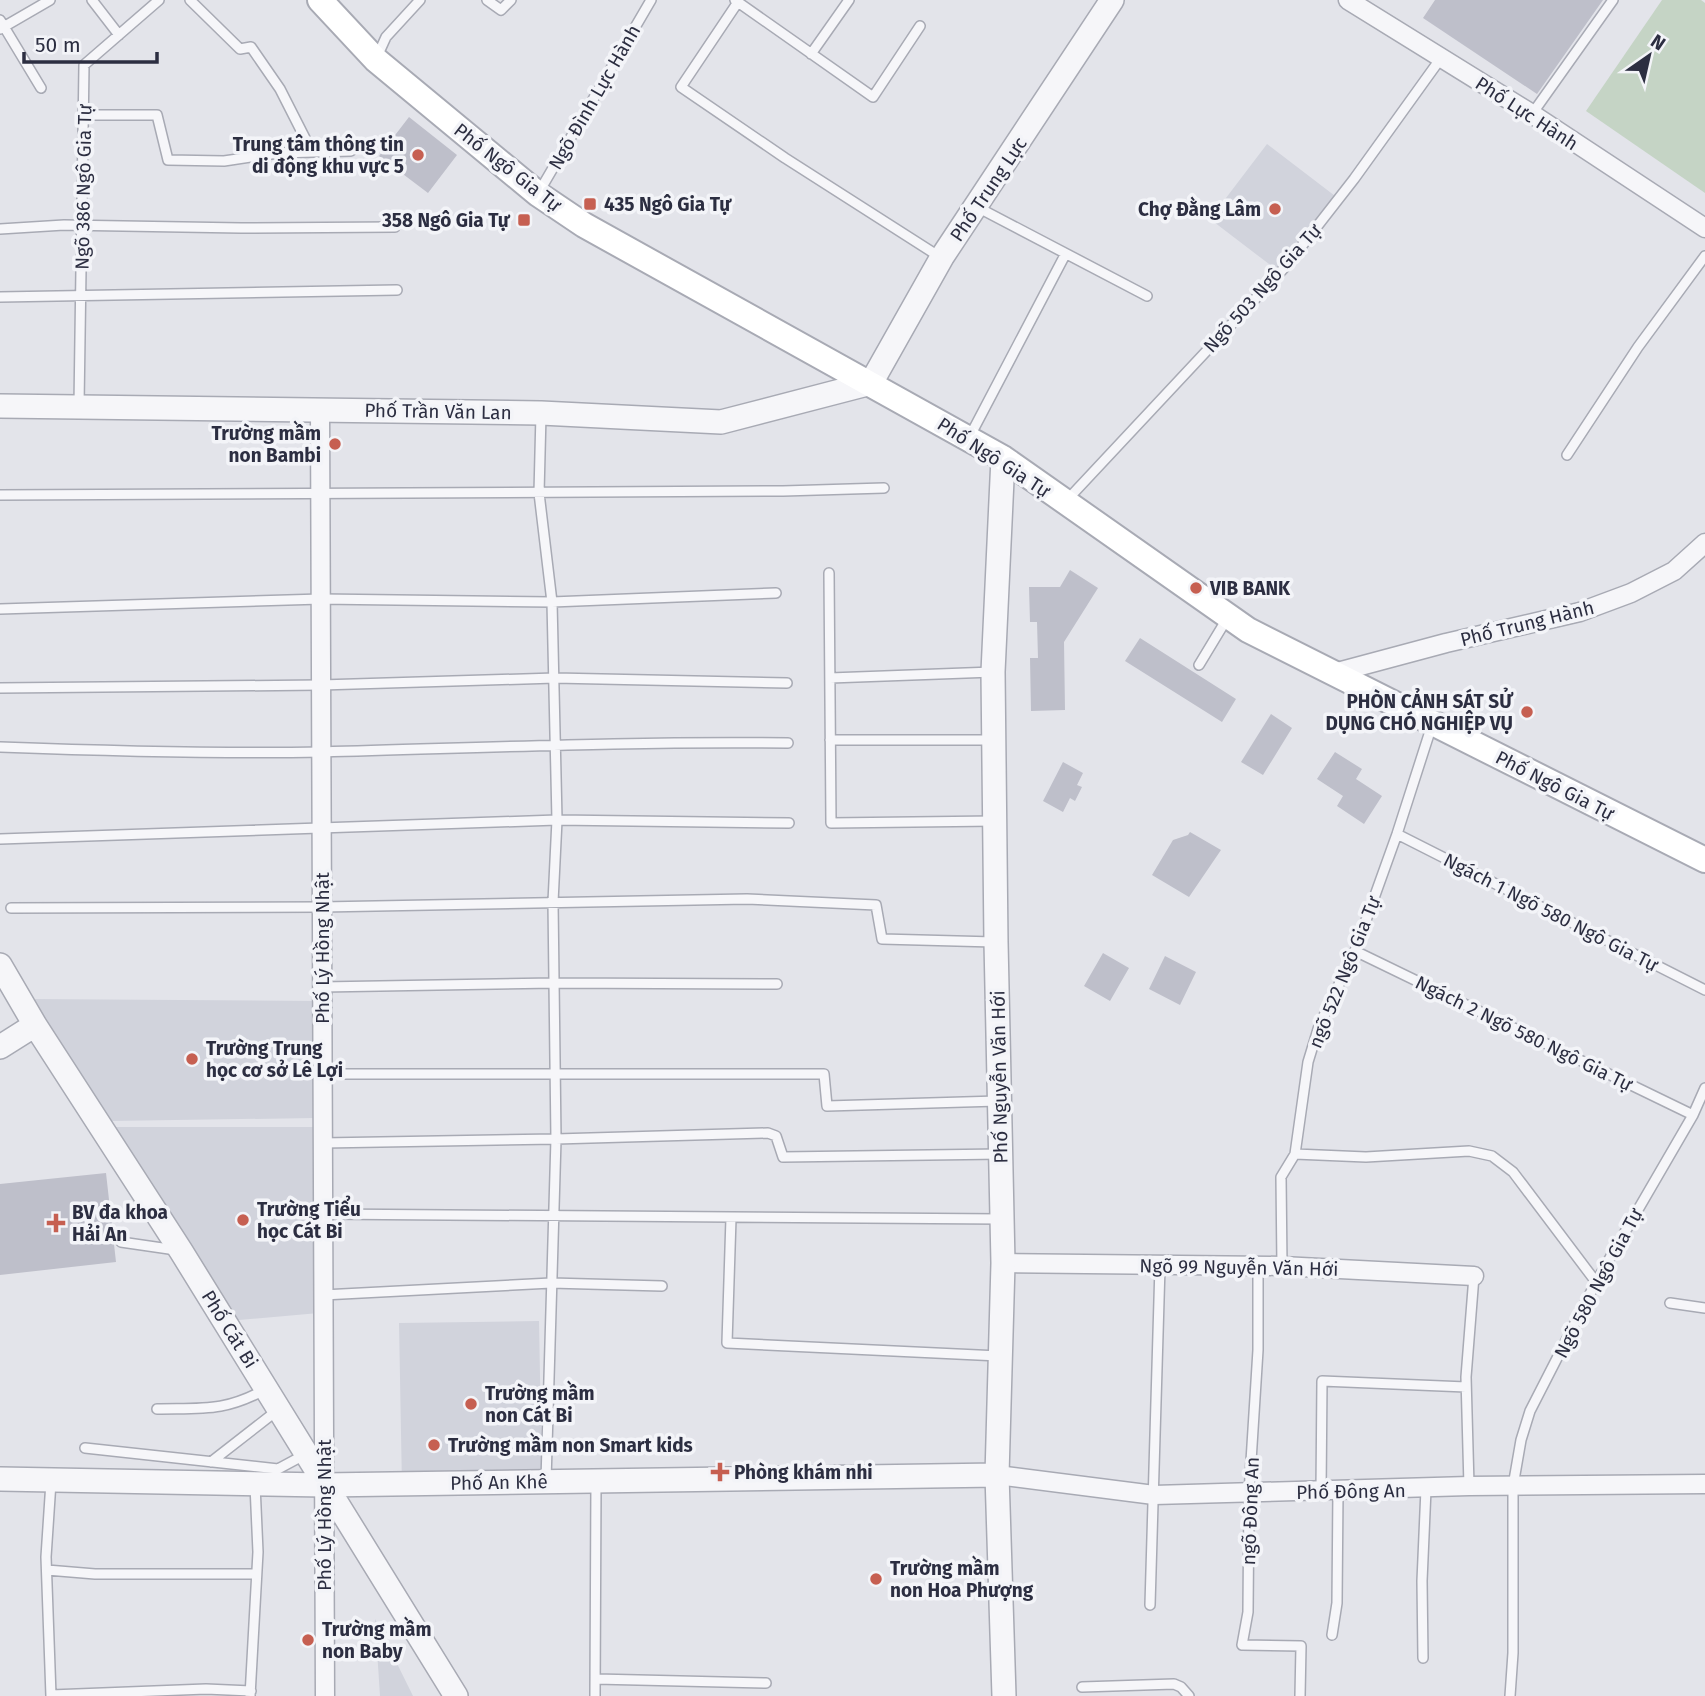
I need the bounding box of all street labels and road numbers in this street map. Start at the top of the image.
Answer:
street label: Ngõ Đình Lực Hành [544,21,645,174]
street label: Phố Lực Hành [1471,72,1582,155]
street label: Ngõ 386 Ngô Gia Tự [71,103,96,270]
street label: Phố Ngô Gia Tự [449,118,566,217]
street label: Phố Trung Lực [945,133,1032,246]
street label: Ngõ 503 Ngô Gia Tự [1199,219,1327,357]
street label: Phố Trần Văn Lan [364,399,512,424]
street label: Phố Ngô Gia Tự [933,412,1055,503]
street label: Phố Trung Hành [1458,596,1596,651]
street label: Phố Ngô Gia Tự [1492,746,1618,825]
street label: Ngách 1 Ngõ 580 Ngô Gia Tự [1440,848,1662,977]
street label: Phố Lý Hồng Nhật [311,872,334,1024]
street label: ngõ 522 Ngô Gia Tự [1303,892,1386,1052]
street label: Ngách 2 Ngõ 580 Ngô Gia Tự [1411,971,1637,1096]
street label: Phố Nguyễn Văn Hới [986,990,1013,1164]
street label: Ngõ 580 Ngô Gia Tự [1549,1204,1648,1362]
street label: Ngõ 99 Nguyễn Văn Hới [1139,1254,1339,1281]
street label: Phố Cát Bi [197,1286,263,1372]
street label: Phố Lý Hồng Nhật [313,1439,336,1591]
street label: ngõ Đông An [1237,1456,1264,1566]
street label: Phố An Khê [450,1470,548,1495]
street label: Phố Đông An [1296,1479,1406,1504]

